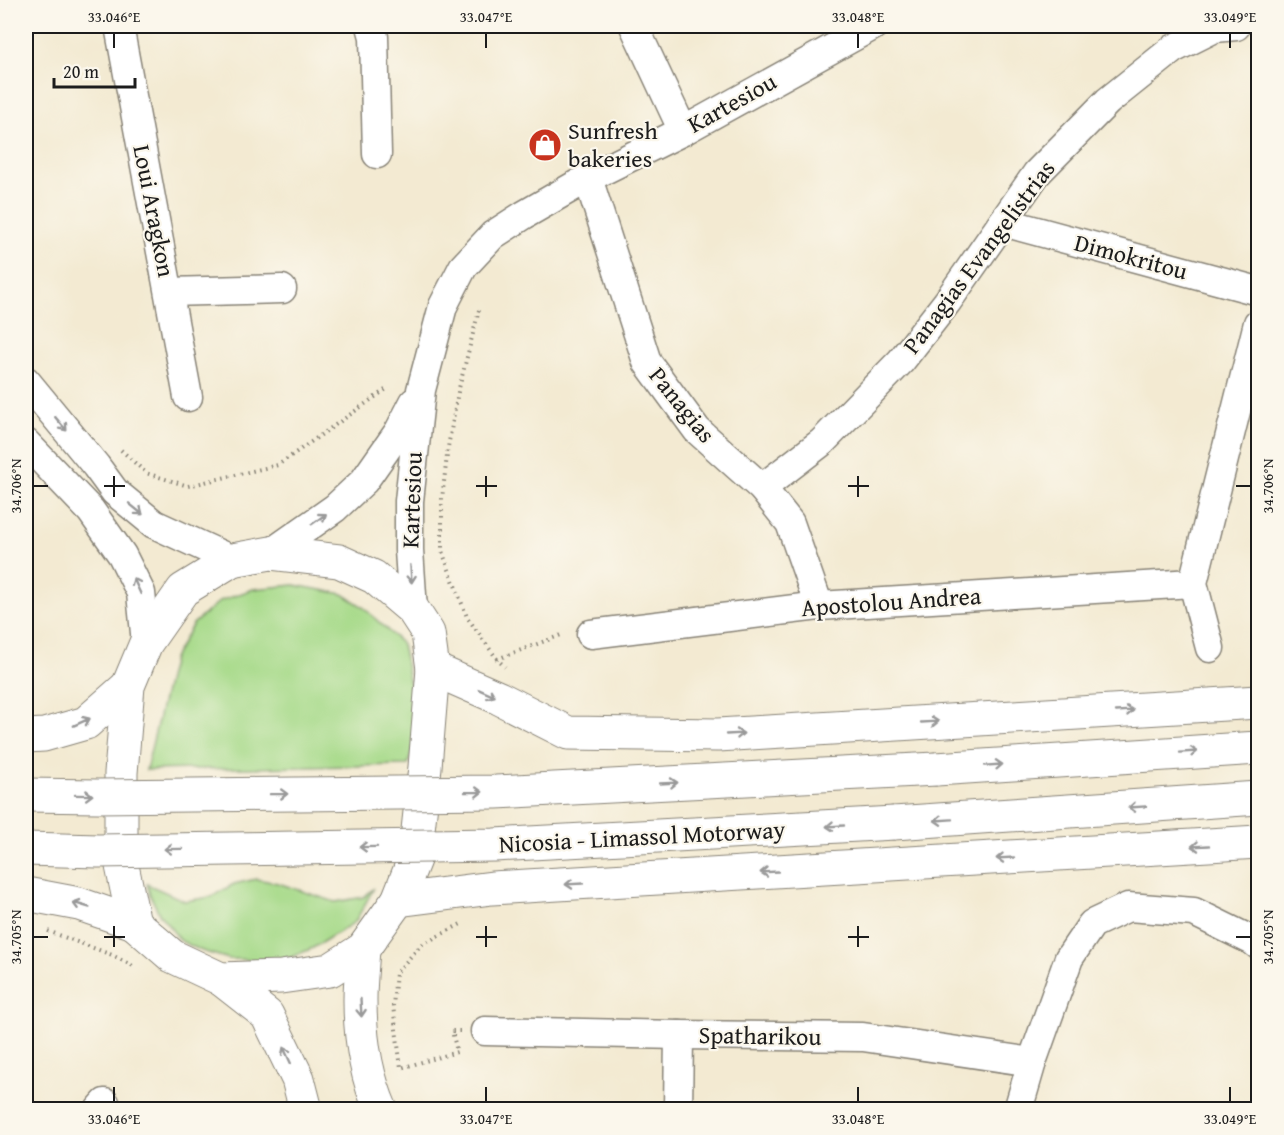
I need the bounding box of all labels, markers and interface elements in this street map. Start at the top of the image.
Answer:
text: 33.046°E [88,6,141,27]
text: 33.047°E [460,6,513,27]
text: 33.048°E [832,6,885,27]
text: 33.049°E [1204,6,1257,27]
scale bar [54,51,135,89]
text: 20 m [63,58,99,85]
street label: Kartesiou [681,64,783,141]
place label: Sunfresh bakeries [568,113,658,176]
shop icon: Sunfresh bakeries [527,127,563,163]
street label: Loui Aragkon [125,142,185,280]
street label: Panagias Evangelistrias [894,153,1063,361]
street label: Dimokritou [1071,225,1192,288]
street label: Panagias [641,359,724,450]
one-way arrow [54,415,67,431]
street label: Kartesiou [392,451,431,549]
text: 34.706°N [5,458,26,513]
text: 34.706°N [1257,458,1278,513]
one-way arrow [127,502,143,515]
one-way arrow [310,513,327,525]
one-way arrow [406,563,417,583]
one-way arrow [131,577,143,595]
street label: Apostolou Andrea [800,578,983,625]
one-way arrow [477,688,495,699]
one-way arrow [1114,705,1134,716]
one-way arrow [72,716,90,728]
one-way arrow [920,717,939,728]
one-way arrow [725,729,745,740]
one-way arrow [1178,747,1198,758]
one-way arrow [984,759,1004,770]
one-way arrow [658,777,678,788]
one-way arrow [463,786,483,798]
one-way arrow [268,788,288,800]
one-way arrow [73,790,93,801]
one-way arrow [1128,801,1148,812]
street label: Nicosia - Limassol Motorway [498,812,786,861]
one-way arrow [933,814,953,825]
one-way arrow [826,821,846,832]
one-way arrow [358,841,378,852]
one-way arrow [1191,841,1211,852]
one-way arrow [163,844,183,855]
one-way arrow [996,852,1016,863]
one-way arrow [759,867,779,878]
one-way arrow [565,878,585,889]
one-way arrow [72,899,91,911]
text: 34.705°N [5,909,26,964]
text: 34.705°N [1257,909,1278,964]
one-way arrow [355,997,366,1017]
street label: Spatharikou [698,1017,822,1054]
one-way arrow [280,1046,292,1064]
text: 33.046°E [88,1108,141,1129]
text: 33.047°E [460,1108,513,1129]
text: 33.048°E [832,1108,885,1129]
text: 33.049°E [1204,1108,1257,1129]

